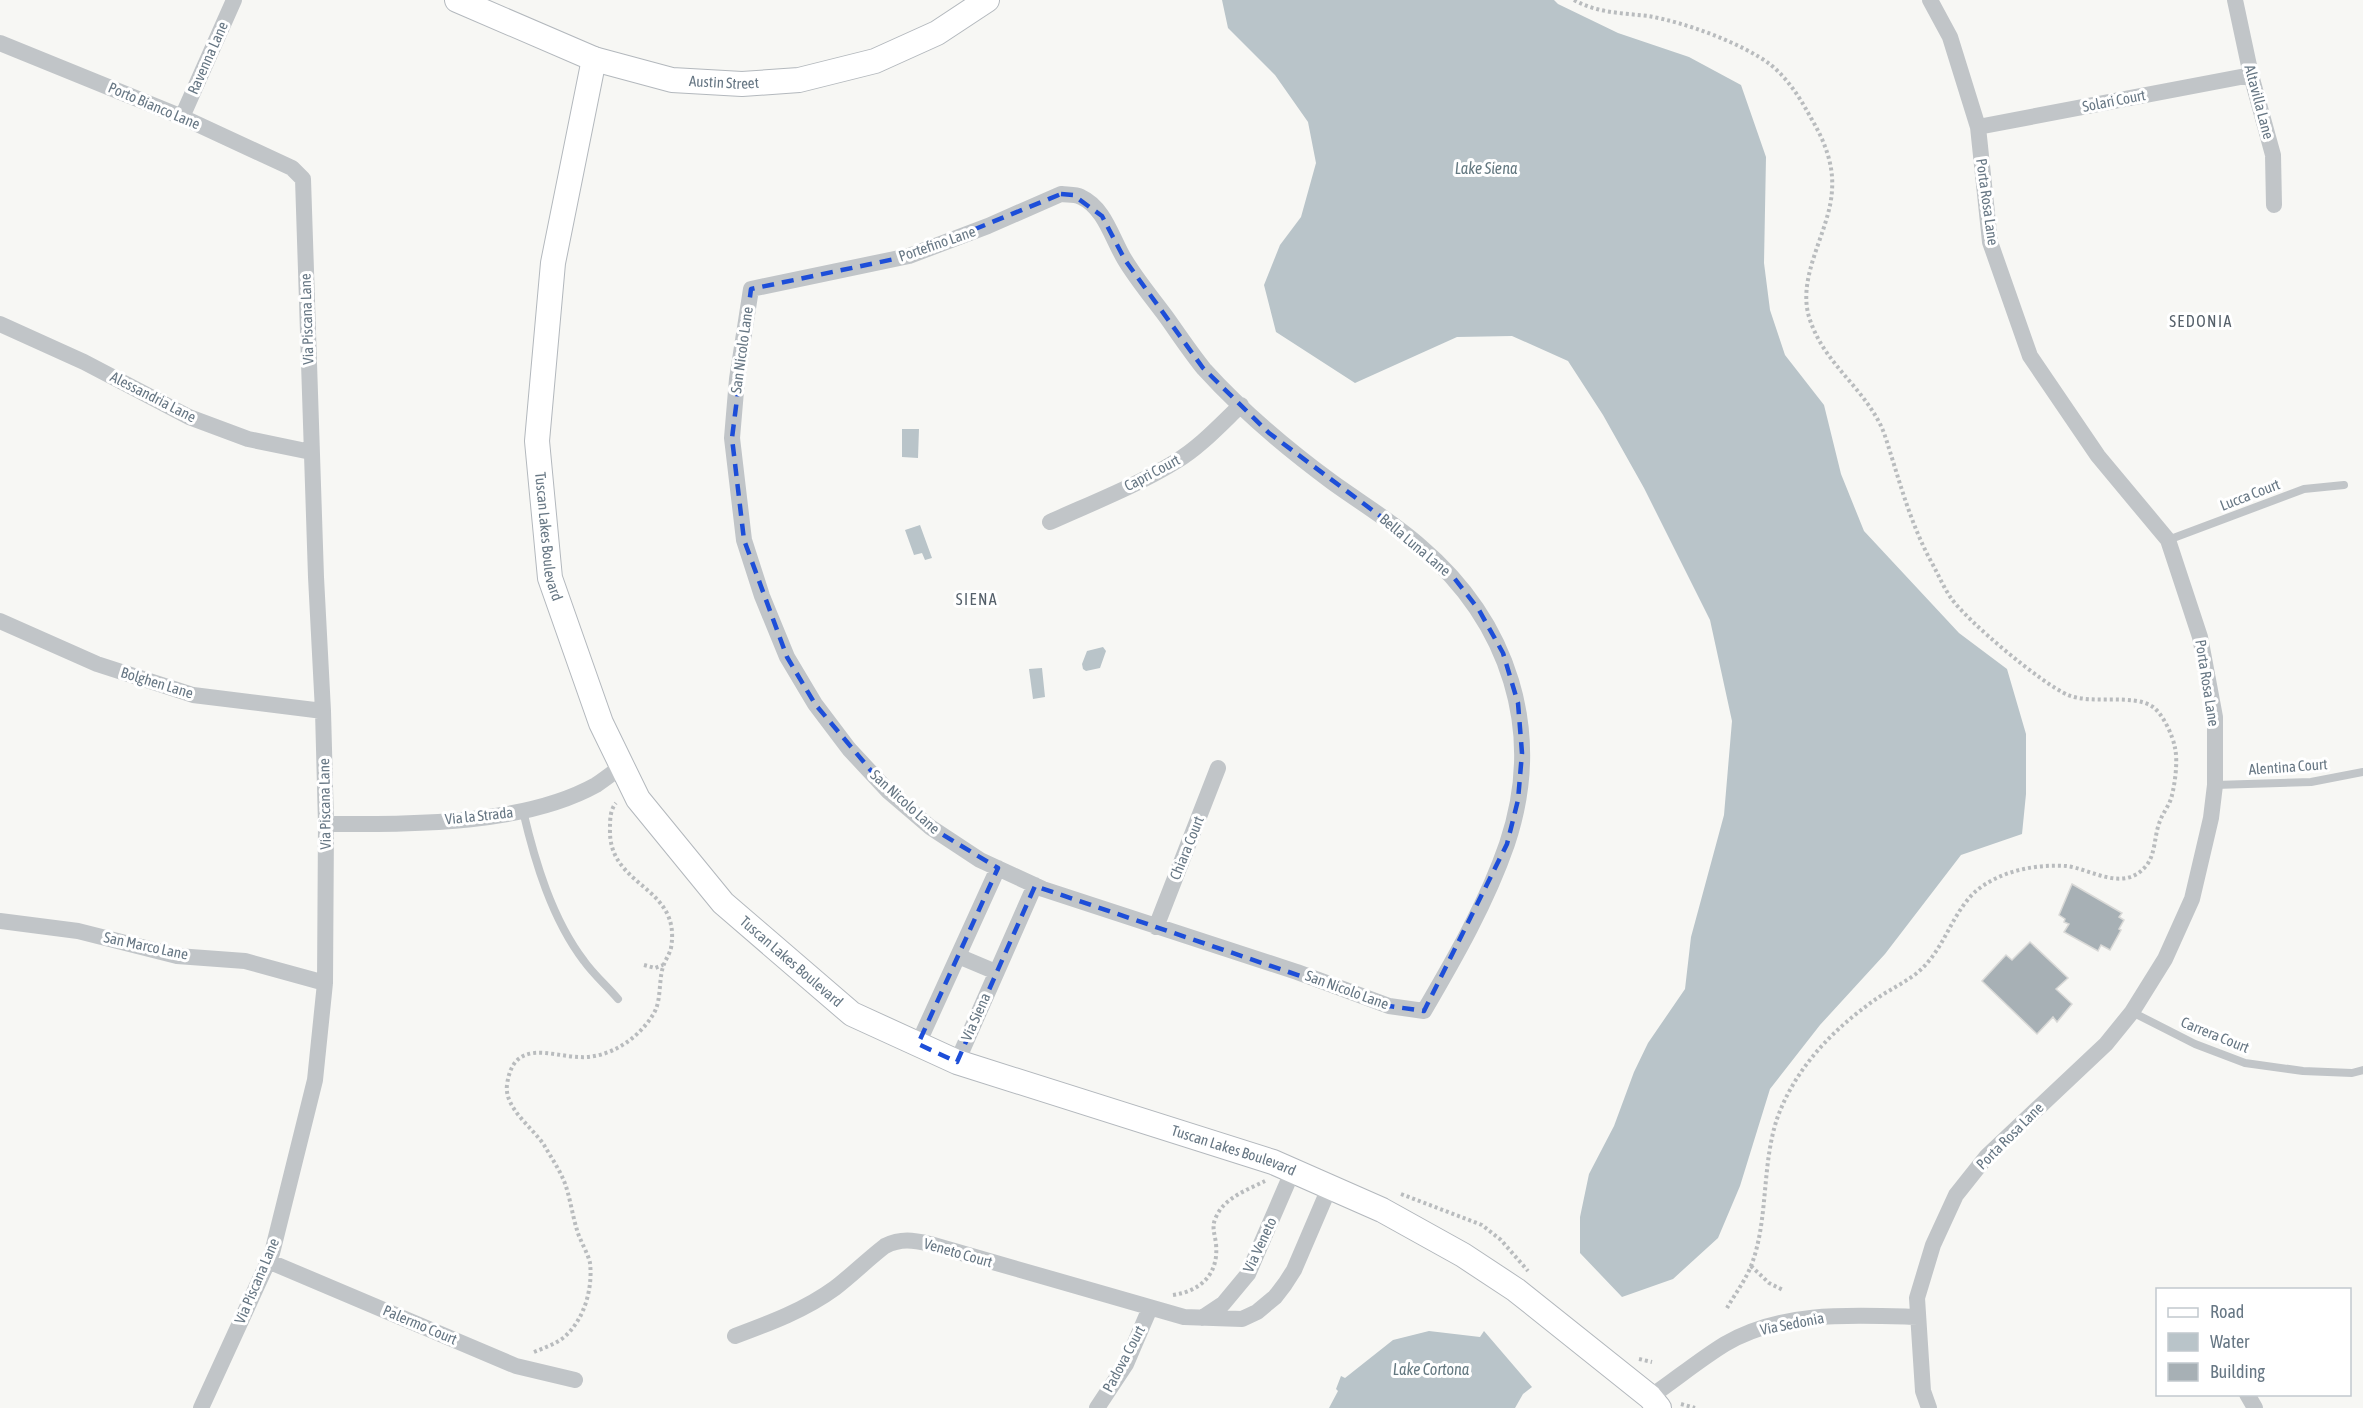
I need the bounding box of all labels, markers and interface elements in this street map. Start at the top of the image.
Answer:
street label: Ravenna Lane [184,19,231,97]
street label: Altavilla Lane [2241,63,2278,141]
street label: Austin Street [689,72,759,92]
street label: Porto Bianco Lane [106,79,203,133]
street label: Solari Court [2081,86,2147,115]
street label: Porta Rosa Lane [1973,157,2002,247]
water label: Lake Siena [1455,159,1518,177]
street label: Portefino Lane [896,222,978,265]
street label: Via Piscana Lane [296,273,317,365]
street label: San Nicolo Lane [727,305,756,394]
district label: SEDONIA [2169,312,2233,330]
street label: Alessandria Lane [108,368,199,425]
street label: Capri Court [1121,451,1182,494]
street label: Tuscan Lakes Boulevard [532,471,566,603]
street label: Lucca Court [2217,475,2282,514]
street label: Bella Luna Lane [1376,510,1454,579]
district label: SIENA [956,590,998,608]
street label: Porta Rosa Lane [2192,638,2223,728]
street label: Bolghen Lane [119,663,196,702]
street label: Alentina Court [2248,755,2328,778]
street label: Via Piscana Lane [315,758,334,850]
street label: San Nicolo Lane [867,766,944,837]
street label: Via la Strada [444,803,514,828]
street label: Chiara Court [1166,813,1207,882]
street label: Tuscan Lakes Boulevard [737,912,846,1010]
street label: San Marco Lane [102,928,190,963]
street label: San Nicolo Lane [1303,967,1391,1013]
street label: Via Siena [957,990,994,1043]
street label: Carrera Court [2179,1013,2252,1056]
street label: Porta Rosa Lane [1973,1099,2047,1173]
street label: Tuscan Lakes Boulevard [1169,1121,1299,1179]
street label: Via Veneto [1239,1215,1280,1275]
street label: Via Piscana Lane [231,1235,282,1326]
street label: Veneto Court [922,1235,994,1270]
legend [2156,1288,2351,1396]
street label: Palermo Court [381,1301,460,1348]
text: Road [2210,1301,2244,1322]
street label: Via Sedonia [1759,1309,1825,1338]
street label: Padova Court [1099,1323,1148,1395]
text: Water [2210,1331,2250,1352]
water label: Lake Cortona [1393,1360,1470,1378]
text: Building [2210,1361,2265,1382]

